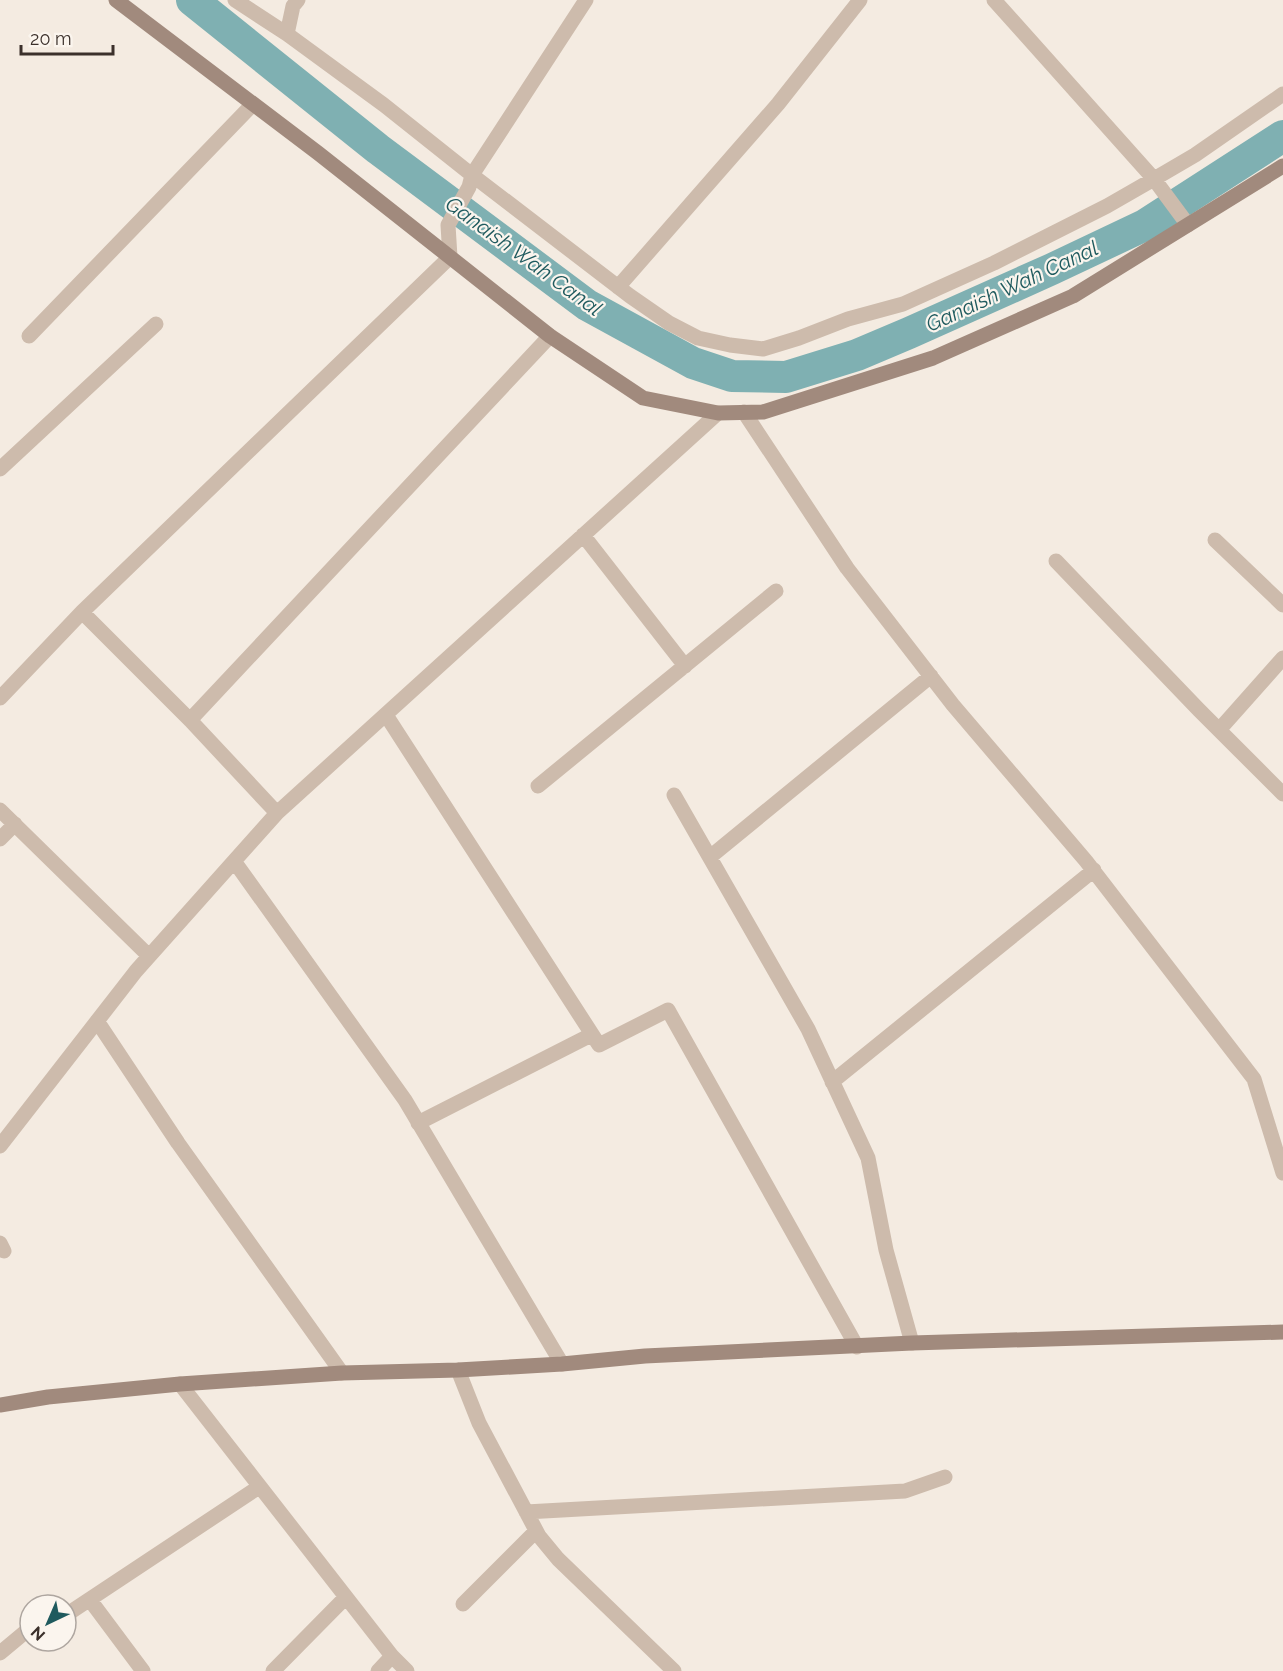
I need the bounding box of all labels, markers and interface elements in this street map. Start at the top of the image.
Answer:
scale bar [21,18,112,56]
text: 20 m [30,28,72,49]
water label: Ganaish Wah Canal [441,191,607,321]
water label: Ganaish Wah Canal [922,235,1102,337]
north arrow [18,1593,78,1653]
text: N [27,1622,49,1645]

